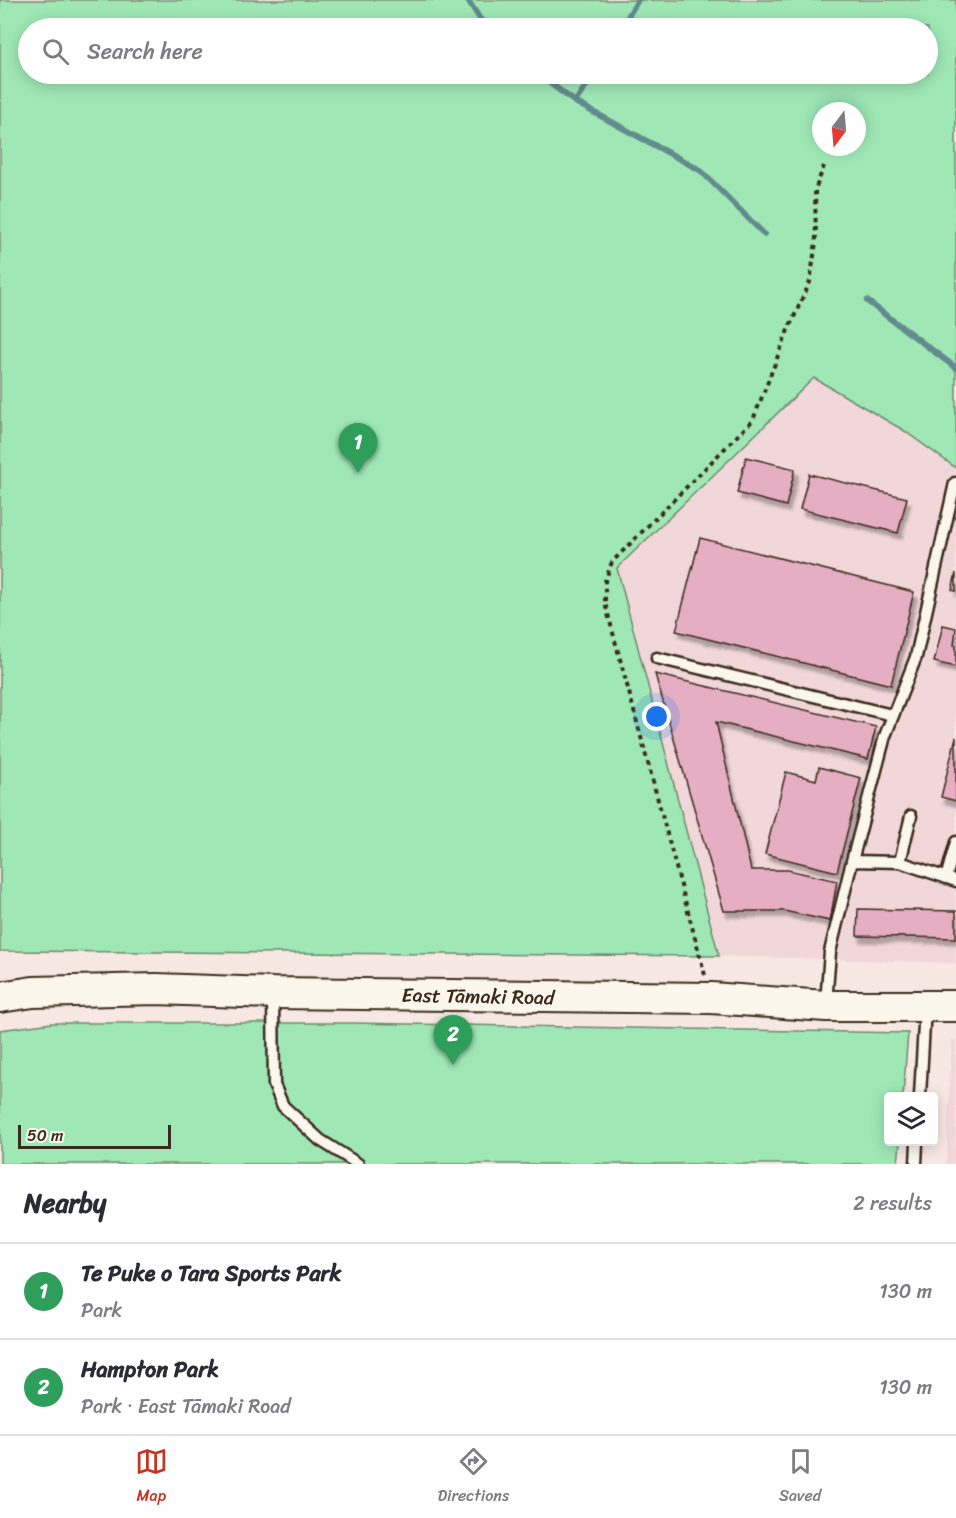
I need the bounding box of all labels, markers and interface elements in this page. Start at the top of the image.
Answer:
search box [18,18,938,84]
text: Search here [87,32,203,71]
icon: search [39,35,72,68]
north arrow [812,102,866,156]
pin: 1 [338,424,378,473]
your location [642,702,671,731]
street label: East Tāmaki Road [401,978,556,1015]
pin: 2 [434,1016,472,1065]
map controls [884,1092,938,1146]
button: layers [884,1092,938,1146]
text: 50 m [27,1121,63,1150]
scale bar [18,1122,171,1150]
text: Nearby [24,1180,106,1226]
text: 2 results [853,1186,932,1221]
text: Te Puke o Tara Sports Park [81,1254,341,1293]
text: 1 [39,1274,48,1309]
text: 130 m [879,1274,932,1309]
text: Park [81,1293,122,1328]
text: Hampton Park [81,1350,219,1389]
text: 2 [38,1370,49,1405]
text: 130 m [879,1370,932,1405]
text: Park · East Tāmaki Road [81,1389,291,1424]
tab: Map [135,1445,168,1510]
tab: Directions [438,1445,509,1510]
tab: Saved [779,1445,821,1510]

